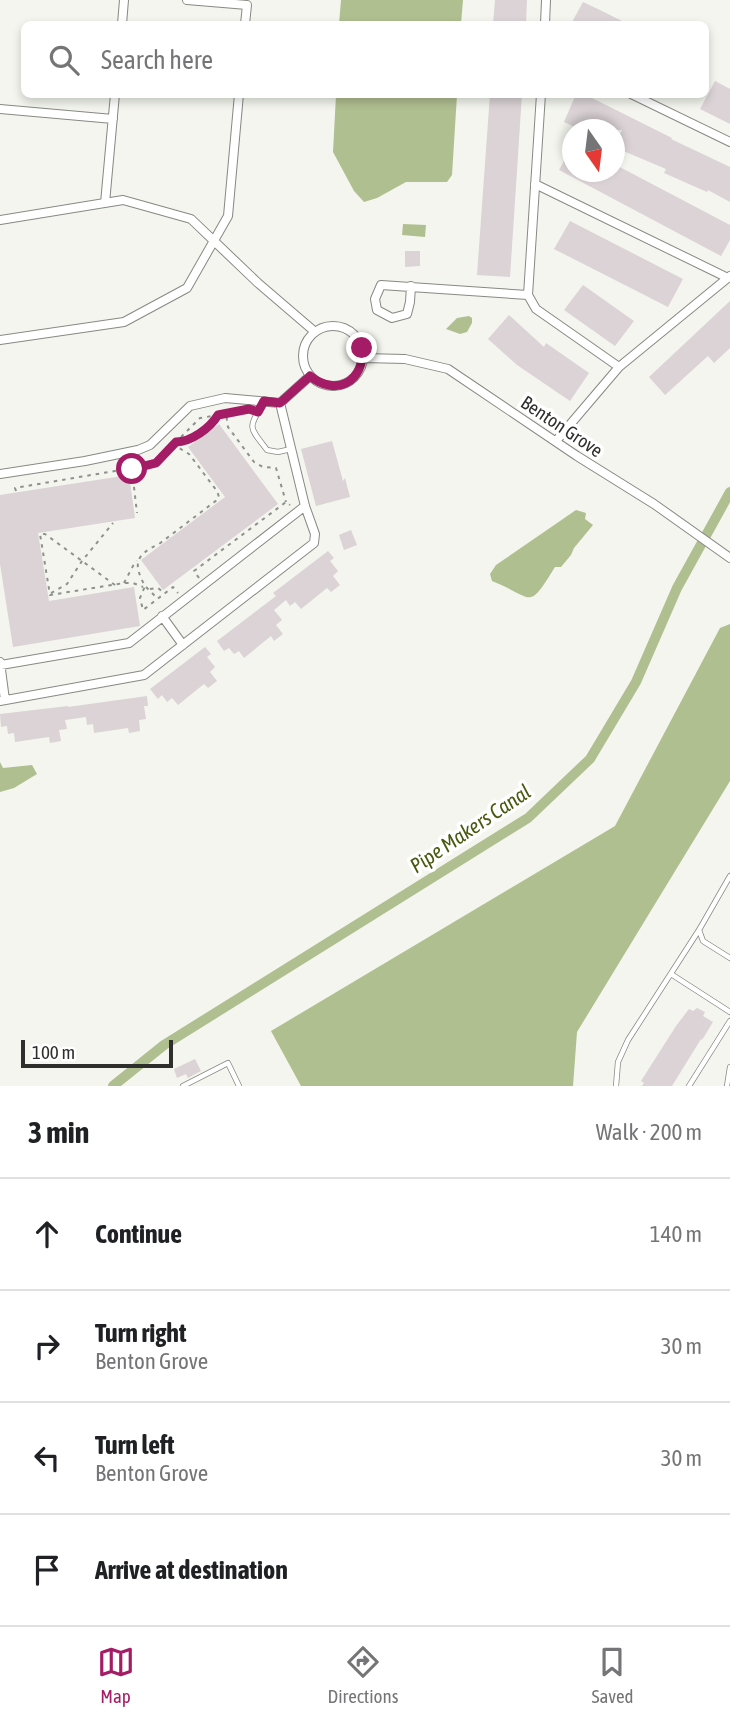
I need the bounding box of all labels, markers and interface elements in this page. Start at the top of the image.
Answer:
search box [21,21,709,98]
icon: search [45,41,83,79]
text: Search here [101,45,213,75]
north arrow [562,119,625,182]
route end [346,332,377,363]
street label: Benton Grove [517,391,607,461]
route start [116,453,147,484]
water label: Pipe Makers Canal [405,779,535,877]
scale bar [21,1037,173,1069]
text: 100 m [32,1041,75,1063]
text: 3 min [28,1115,89,1149]
text: Walk · 200 m [596,1119,702,1145]
icon: ahead [28,1215,66,1253]
text: Continue [95,1219,182,1249]
text: 140 m [650,1221,702,1247]
text: Turn right [95,1318,186,1348]
icon: right [28,1327,66,1365]
text: 30 m [661,1333,702,1359]
text: Benton Grove [95,1348,208,1374]
text: Turn left [95,1430,175,1460]
icon: left [28,1439,66,1477]
text: 30 m [661,1445,702,1471]
text: Benton Grove [95,1460,208,1486]
icon: arrive [28,1551,66,1589]
text: Arrive at destination [95,1555,288,1585]
tab: Map [97,1643,135,1707]
tab: Directions [328,1643,398,1707]
tab: Saved [591,1643,633,1707]

